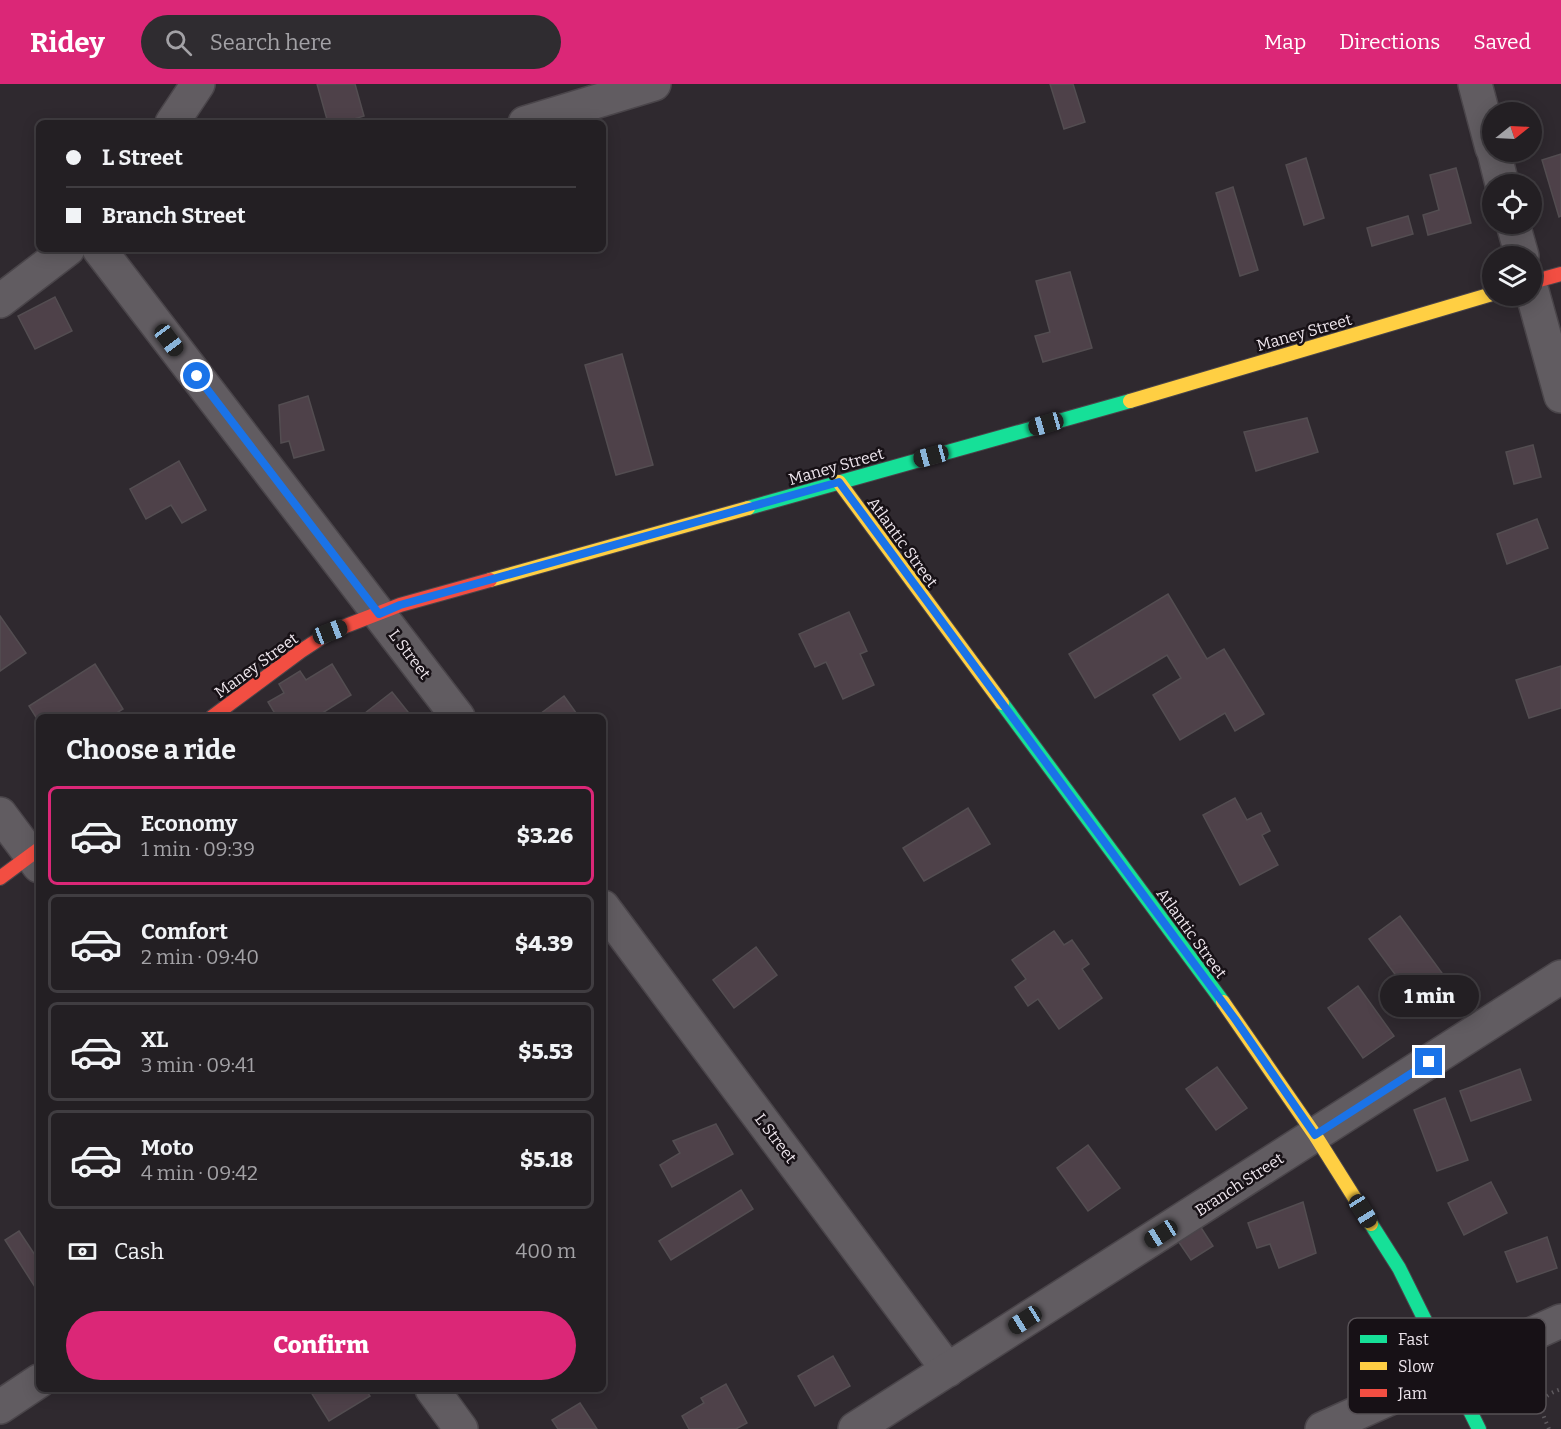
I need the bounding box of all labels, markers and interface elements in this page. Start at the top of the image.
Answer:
search box [141,15,561,69]
text: Ridey [30,26,105,59]
icon: search [162,26,195,59]
text: Search here [210,29,332,56]
text: Map [1264,29,1306,55]
text: Directions [1339,29,1440,55]
text: Saved [1473,29,1531,55]
north arrow [1482,102,1542,162]
map controls [1482,102,1542,306]
text: L Street [102,144,183,171]
button: locate [1482,174,1542,234]
text: Branch Street [102,202,246,229]
button: layers [1482,246,1542,306]
street label: Maney Street [1254,310,1354,355]
car [151,320,187,360]
route start [183,362,210,389]
car [1026,410,1066,438]
car [911,443,951,469]
street label: Maney Street [786,444,886,489]
street label: Atlantic Street [863,493,942,591]
car [310,617,350,647]
street label: L Street [385,626,435,683]
street label: Maney Street [211,629,302,702]
text: Choose a ride [66,734,236,766]
icon: car [69,809,123,863]
text: Economy [141,810,237,837]
text: $3.26 [517,822,573,849]
text: 1 min · 09:39 [141,837,255,861]
street label: Atlantic Street [1152,884,1231,982]
icon: car [69,917,123,971]
text: Comfort [141,918,228,945]
text: $4.39 [515,930,573,957]
text: 2 min · 09:40 [141,945,259,969]
callout: 1 min [1380,975,1478,1017]
text: 1 min [1404,984,1455,1008]
icon: car [69,1025,123,1079]
text: XL [141,1026,168,1053]
text: $5.53 [518,1038,573,1065]
route end [1415,1048,1442,1075]
text: 3 min · 09:41 [141,1053,255,1077]
street label: L Street [751,1110,801,1167]
icon: car [69,1133,123,1187]
text: Moto [141,1134,194,1161]
text: $5.18 [520,1146,573,1173]
street label: Branch Street [1191,1149,1287,1220]
text: 4 min · 09:42 [141,1161,258,1185]
car [1346,1191,1380,1231]
car [1141,1217,1181,1251]
icon: cash [66,1235,99,1268]
text: Cash [114,1238,164,1265]
text: 400 m [516,1239,576,1263]
car [1005,1303,1045,1337]
button: Confirm [66,1311,576,1380]
legend [1348,1318,1546,1414]
text: Fast [1398,1330,1429,1349]
text: Slow [1398,1357,1434,1376]
text: Jam [1397,1384,1427,1403]

